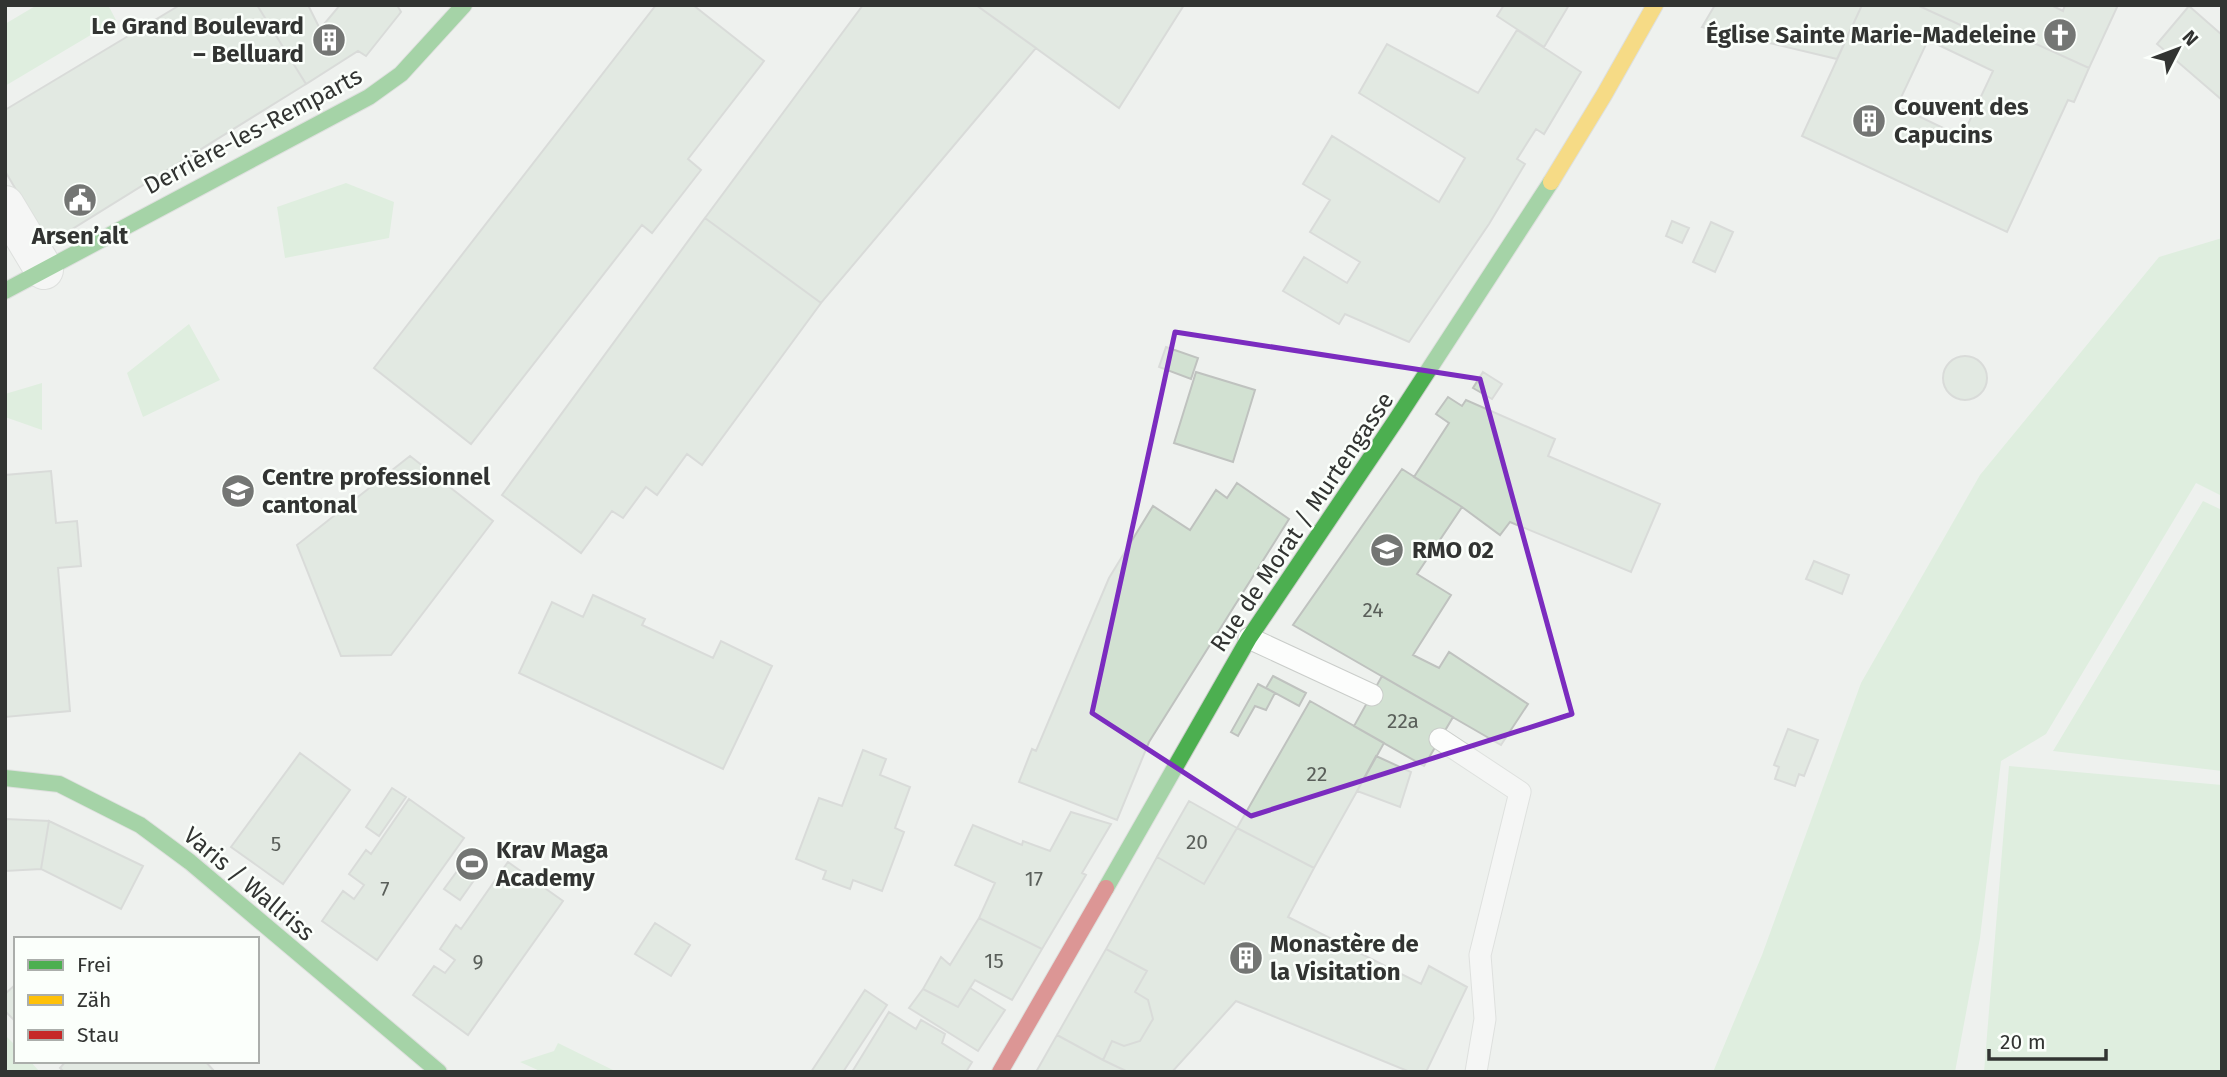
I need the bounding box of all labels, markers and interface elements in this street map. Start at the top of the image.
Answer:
place label: Le Grand Boulevard – Belluard [91,12,304,68]
north arrow [2143,14,2213,84]
church icon: Église Sainte Marie-Madeleine [2041,16,2079,54]
place label: Église Sainte Marie-Madeleine [1706,20,2036,49]
building icon: Le Grand Boulevard – Belluard [310,21,348,59]
text: N [2177,26,2203,50]
street label: Derrière-les-Remparts [139,62,367,200]
place label: Couvent des Capucins [1894,93,2029,149]
building icon: Couvent des Capucins [1850,102,1888,140]
public building icon: Arsen’alt [61,181,99,219]
place label: Arsen’alt [31,222,129,250]
street label: Rue de Morat / Murtengasse [1205,387,1399,657]
place label: Centre professionnel cantonal [262,463,491,519]
school or university icon: Centre professionnel cantonal [219,472,257,510]
school or university icon: RMO 02 [1368,531,1406,569]
place label: RMO 02 [1412,536,1494,564]
house number: 24 [1363,597,1384,623]
house number: 22a [1387,708,1419,734]
house number: 22 [1307,761,1327,787]
street label: Varis / Wallriss [178,821,320,947]
house number: 20 [1186,829,1208,855]
house number: 5 [271,831,281,857]
place label: Krav Maga Academy [495,836,608,892]
sports icon: Krav Maga Academy [453,845,491,883]
house number: 17 [1025,866,1043,892]
house number: 7 [380,876,390,902]
place label: Monastère de la Visitation [1270,930,1419,986]
legend [14,937,259,1063]
building icon: Monastère de la Visitation [1227,939,1265,977]
house number: 15 [984,948,1004,974]
house number: 9 [472,949,484,975]
text: Frei [77,952,111,978]
text: Zäh [77,987,111,1013]
scale bar [1989,1018,2106,1062]
text: Stau [77,1022,120,1048]
text: 20 m [2000,1029,2046,1055]

